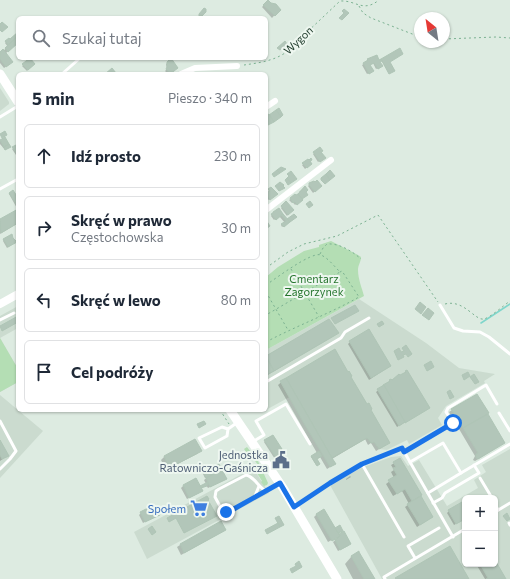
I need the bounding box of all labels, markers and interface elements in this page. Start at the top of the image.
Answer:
north arrow [414,12,450,48]
search box [16,16,268,60]
street label: Wygon [281,23,315,57]
icon: search [30,27,52,49]
text: Szukaj tutaj [62,29,142,47]
text: 5 min [32,88,75,109]
text: Pieszo · 340 m [168,90,252,106]
icon: ahead [33,145,55,167]
text: Idź prosto [71,147,141,165]
text: 230 m [214,148,251,164]
text: Skręć w prawo [71,211,172,229]
icon: right [33,217,55,239]
text: 30 m [221,220,251,236]
text: Częstochowska [71,229,164,245]
park label: Cmentarz Zagorzynek [284,272,344,298]
icon: left [33,289,55,311]
text: Skręć w lewo [71,291,161,309]
text: 80 m [221,292,251,308]
icon: arrive [33,361,55,383]
text: Cel podróży [71,363,154,381]
route start [444,414,462,432]
place label: Jednostka Ratowniczo-Gaśnicza [159,448,268,474]
public building icon: Jednostka Ratowniczo-Gaśnicza [271,450,291,470]
map controls [462,495,498,567]
button: + [462,495,498,531]
supermarket icon: Społem [189,498,209,518]
place label: Społem [148,502,186,515]
route end [217,503,235,521]
button: − [462,531,498,567]

